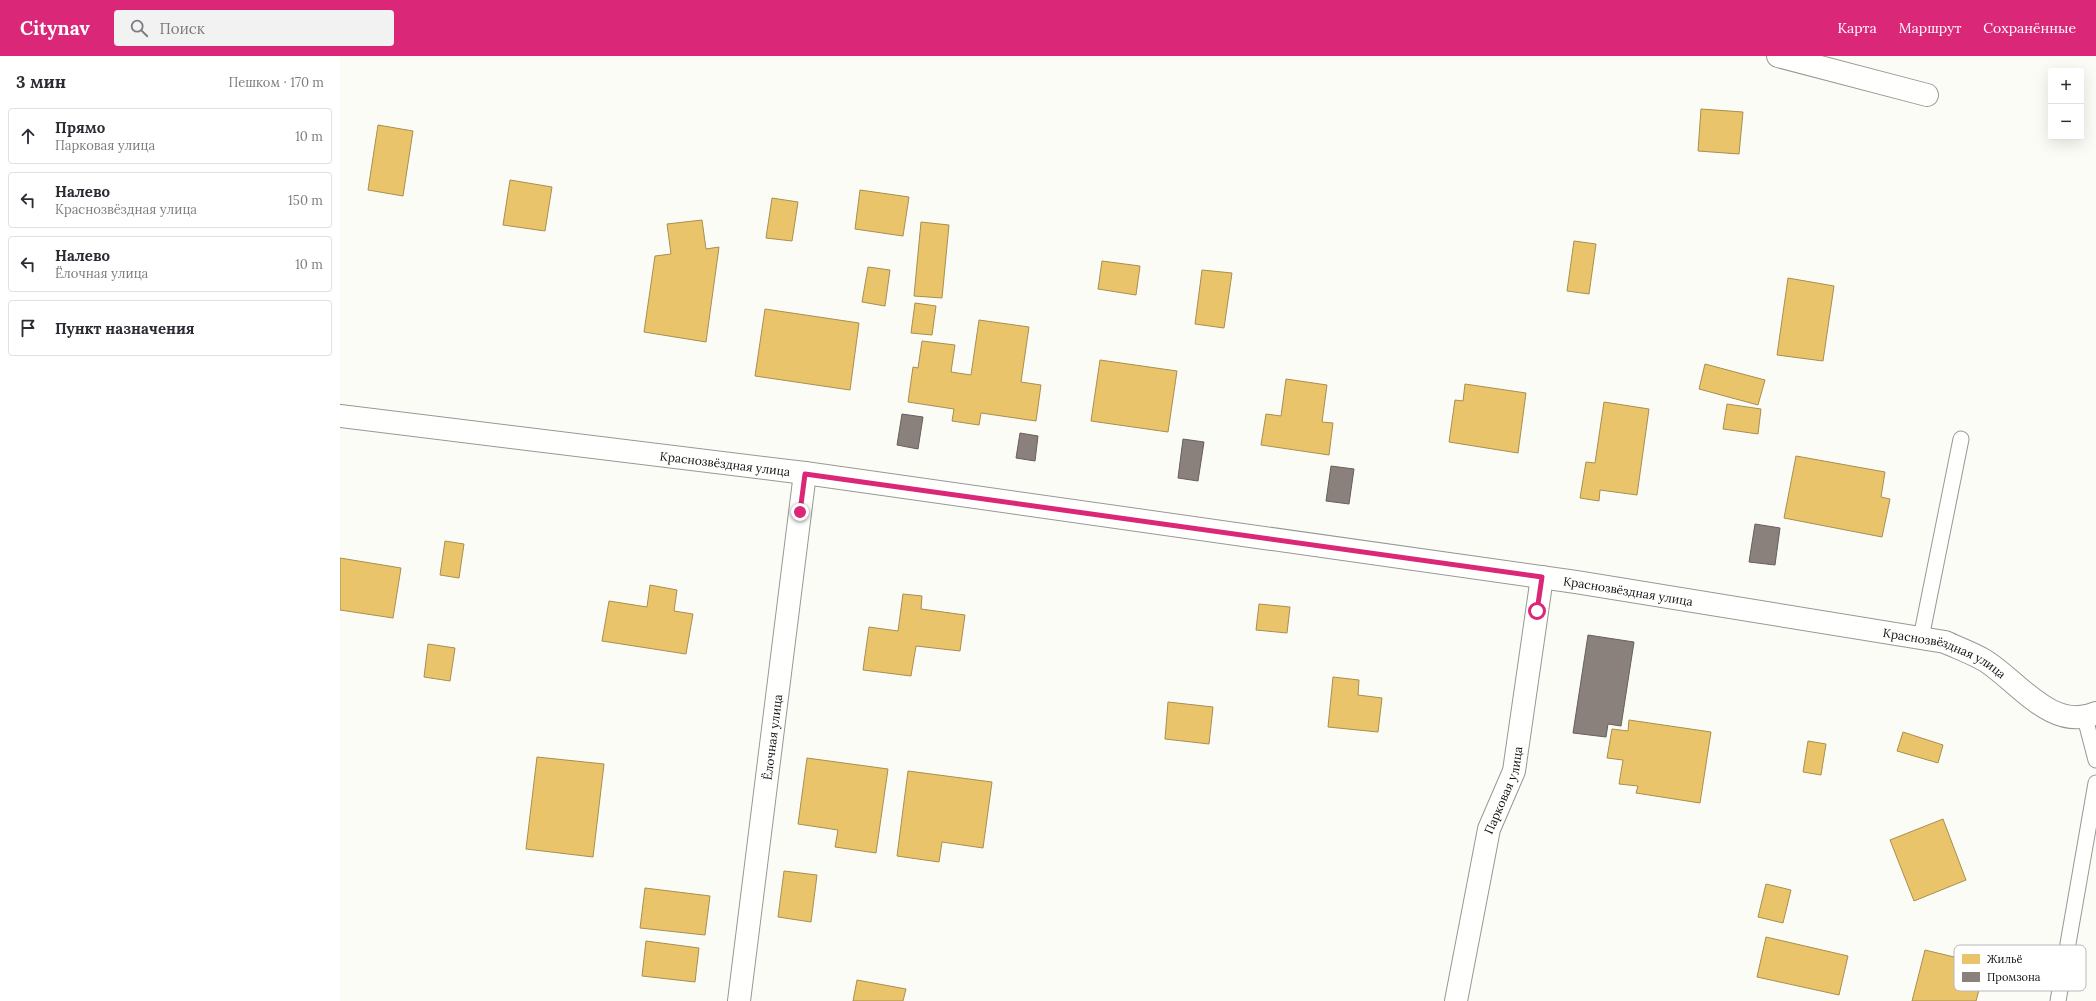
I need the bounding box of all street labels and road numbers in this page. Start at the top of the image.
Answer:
street label: Краснозвёздная улица [659,448,791,479]
street label: Краснозвёздная улица [1562,573,1694,608]
street label: Краснозвёздная улица [1882,625,2009,681]
street label: Ёлочная улица [759,693,785,781]
street label: Парковая улица [1480,745,1525,836]

